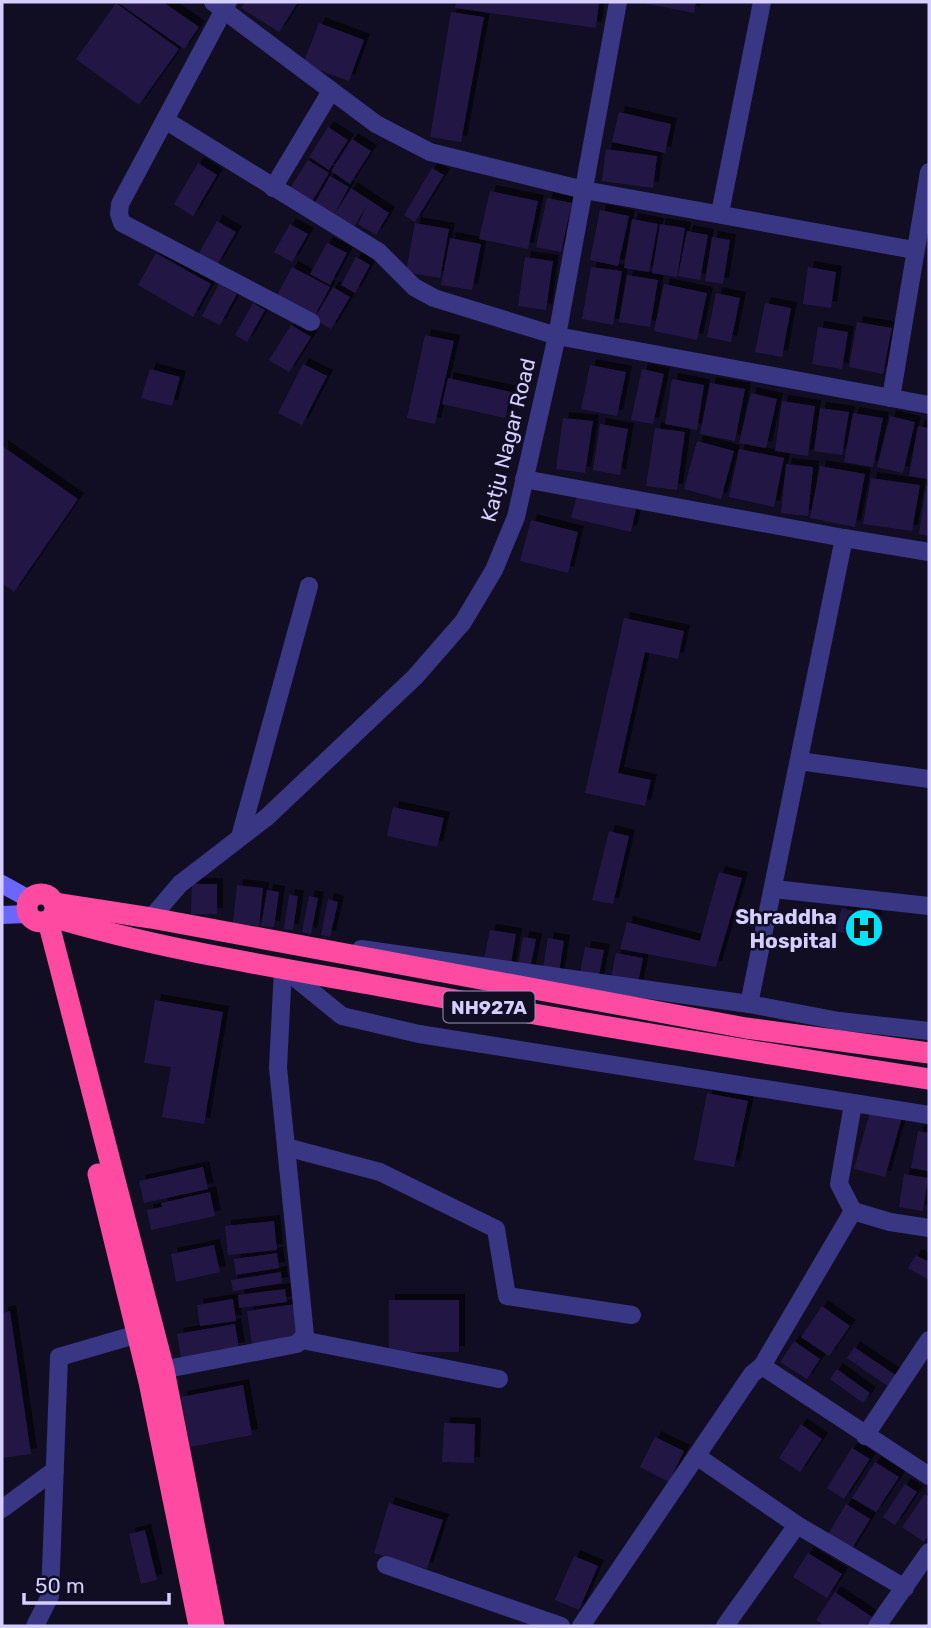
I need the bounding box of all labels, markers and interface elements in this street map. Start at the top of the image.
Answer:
street label: Katju Nagar Road [476,355,540,525]
place label: Shraddha Hospital [735,904,837,953]
hospital icon: Shraddha Hospital [843,907,885,949]
road number: NH927A [444,992,534,1023]
scale bar [24,1562,170,1606]
text: 50 m [35,1573,85,1598]

